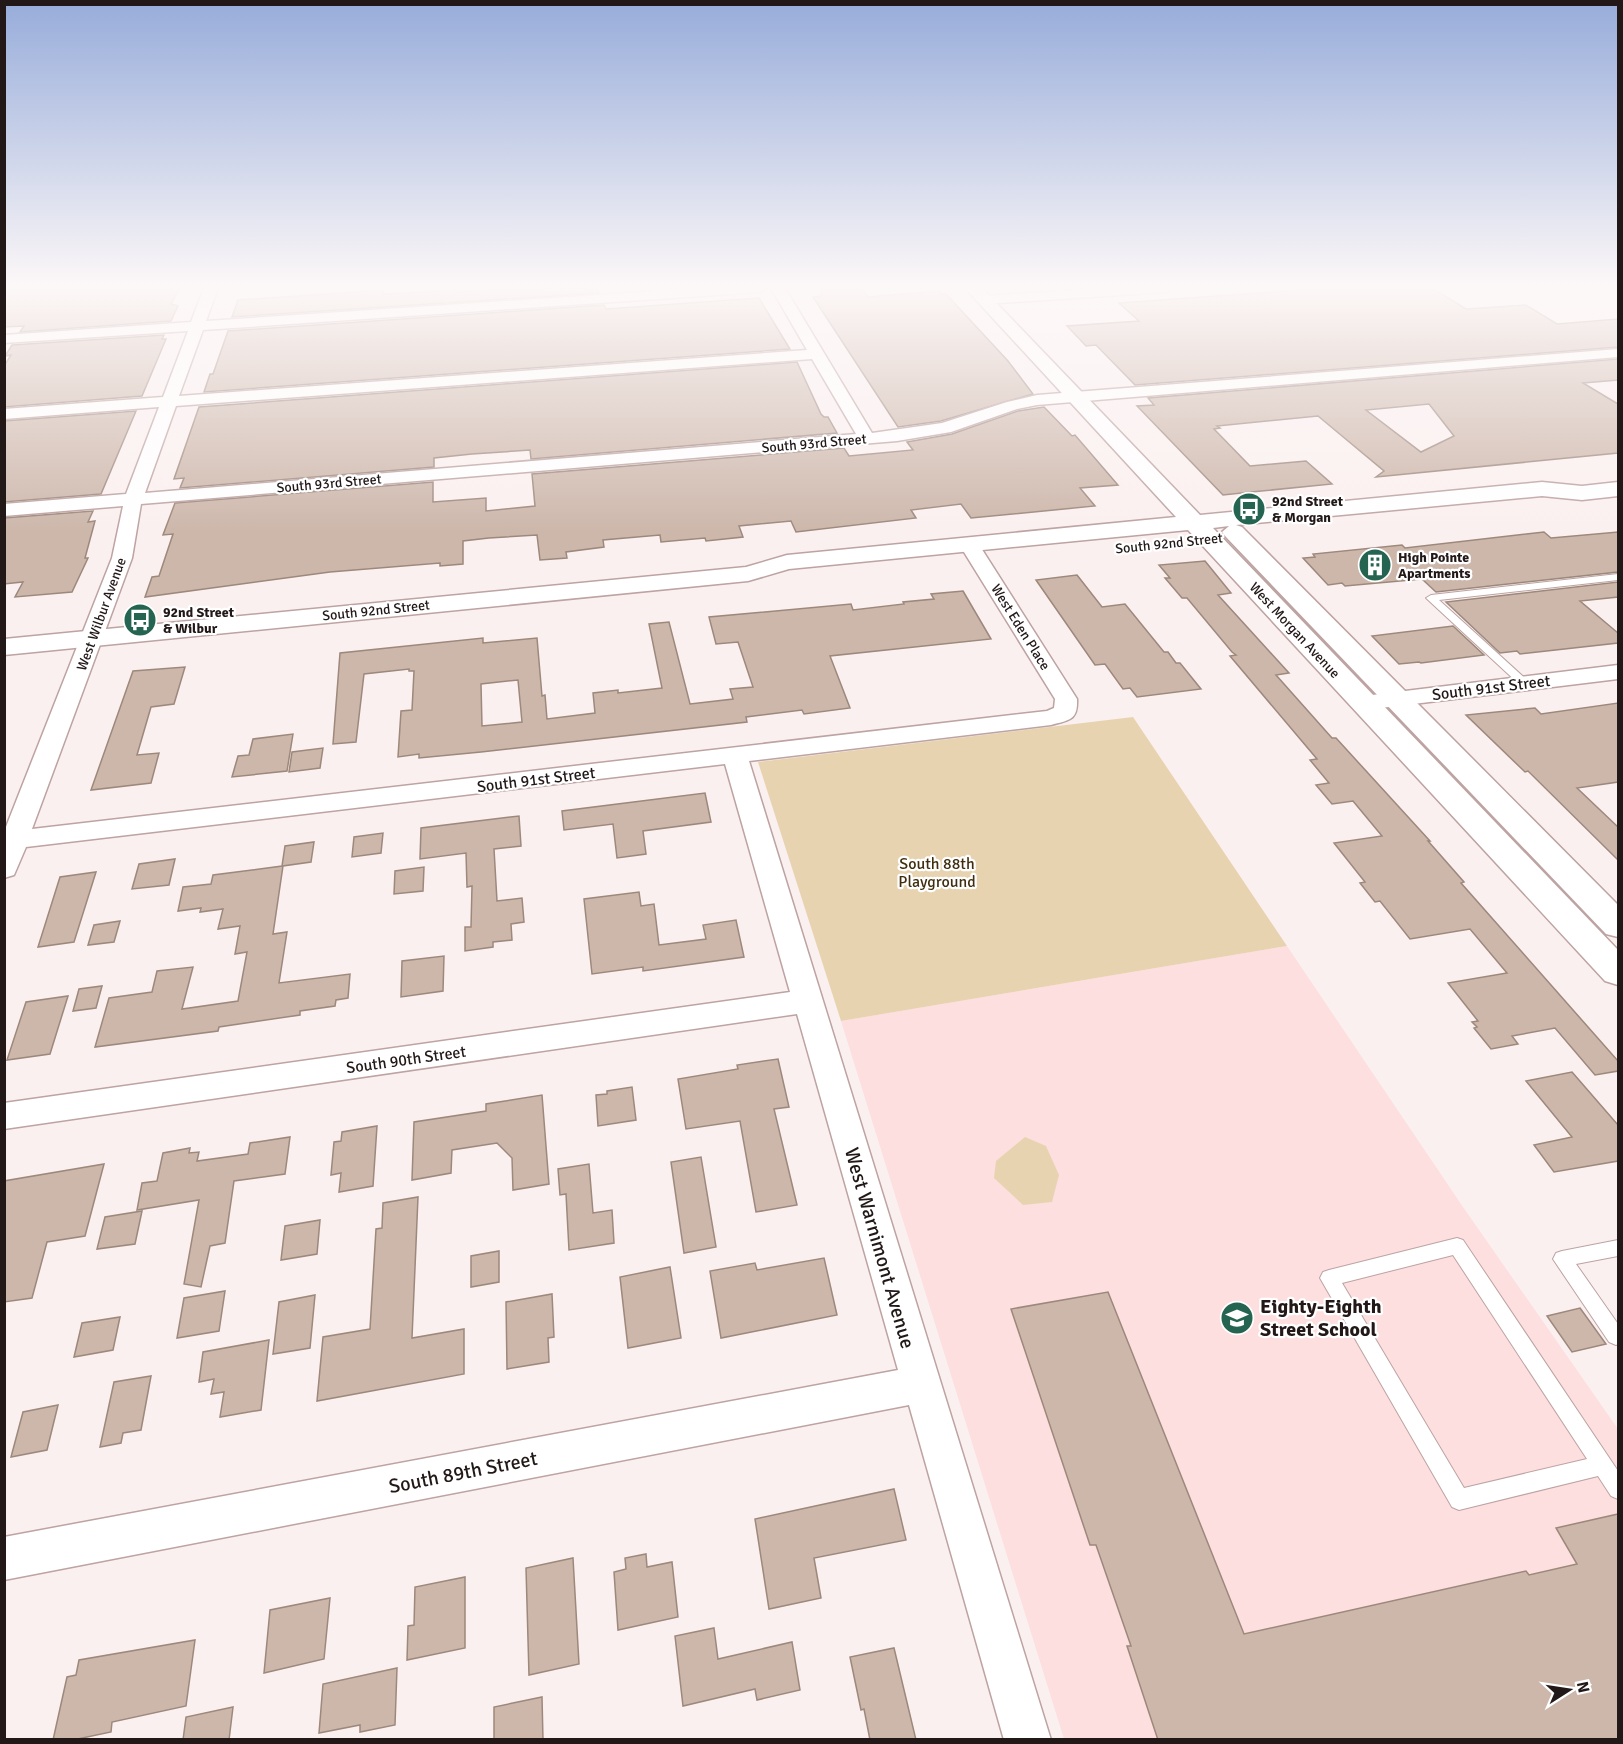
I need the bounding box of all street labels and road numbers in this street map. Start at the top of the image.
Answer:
street label: South 93rd Street [761,430,867,457]
street label: South 93rd Street [276,470,382,497]
street label: South 92nd Street [1114,529,1224,558]
street label: West Wilbur Avenue [73,555,130,673]
street label: West Morgan Avenue [1246,579,1344,682]
street label: West Eden Place [987,581,1054,673]
street label: South 92nd Street [321,596,431,625]
street label: South 91st Street [1431,671,1552,705]
street label: South 91st Street [476,763,597,797]
street label: South 90th Street [345,1042,468,1078]
street label: West Warnimont Avenue [839,1145,920,1351]
street label: South 89th Street [387,1446,539,1499]

